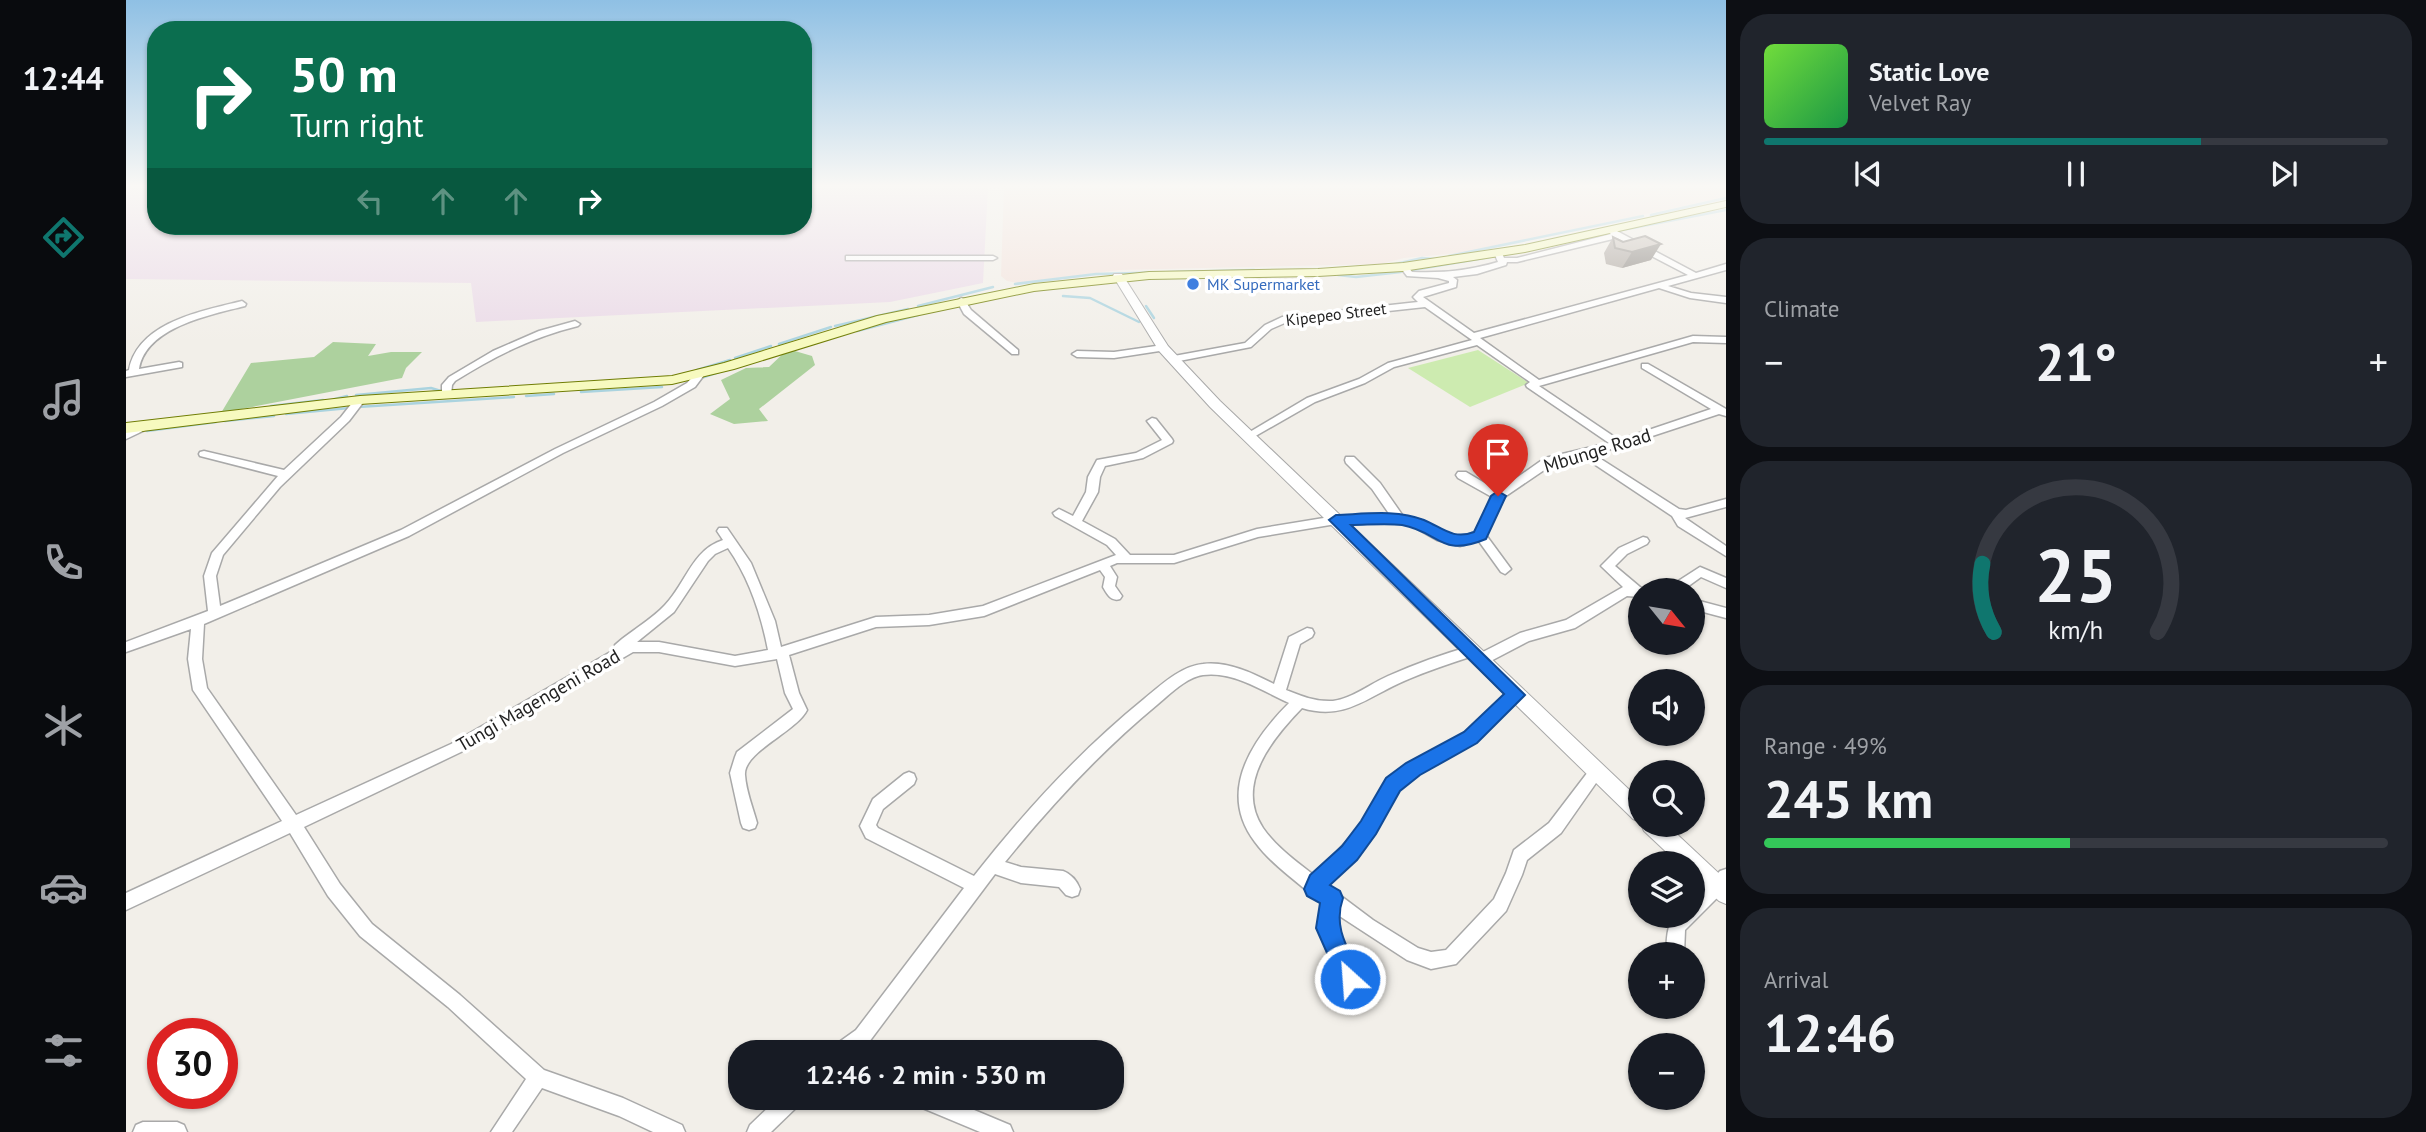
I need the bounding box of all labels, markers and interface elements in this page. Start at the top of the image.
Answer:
text: 50 m [290,42,397,106]
icon: right [175,49,266,140]
text: Static Love [1869,55,1990,88]
text: 12:44 [22,57,104,99]
text: Velvet Ray [1869,88,1971,117]
text: Turn right [290,104,424,146]
icon: previous [1849,155,1887,193]
icon: pause [2057,155,2095,193]
icon: next [2265,155,2303,193]
icon: left [351,182,389,220]
icon: ahead [424,182,462,220]
icon: ahead [497,182,535,220]
icon: right [570,182,608,220]
icon: directions [39,213,88,262]
place label: MK Supermarket [1207,274,1321,294]
marker: MK Supermarket [1185,276,1201,292]
text: Climate [1764,294,1839,323]
street label: Kipepeo Street [1285,298,1388,330]
text: 21° [2035,328,2117,395]
text: − [1764,337,1783,386]
text: + [2369,337,2388,386]
icon: music [39,375,88,424]
street label: Mbunge Road [1540,422,1654,478]
pin [1468,424,1528,496]
icon: arrive [1479,435,1517,473]
text: 25 [2035,528,2117,622]
icon: phone [39,538,88,587]
north arrow [1628,578,1704,654]
map controls [1628,578,1705,1110]
text: km/h [2049,614,2103,646]
street label: Tungi Magengeni Road [452,643,624,757]
button: sound [1628,669,1705,746]
icon: climate [39,701,88,750]
text: Range · 49% [1764,731,1887,760]
button: search [1628,760,1705,837]
text: 245 km [1764,765,1933,832]
button: layers [1628,851,1705,928]
icon: car [39,863,88,912]
position arrow [1313,942,1387,1016]
button: + [1628,942,1705,1019]
text: Arrival [1764,965,1828,994]
text: 12:46 [1764,999,1896,1066]
speed limit sign: 30 [147,1018,238,1109]
icon: filters [39,1026,88,1075]
button: − [1628,1033,1705,1110]
text: 12:46 · 2 min · 530 m [806,1058,1046,1091]

